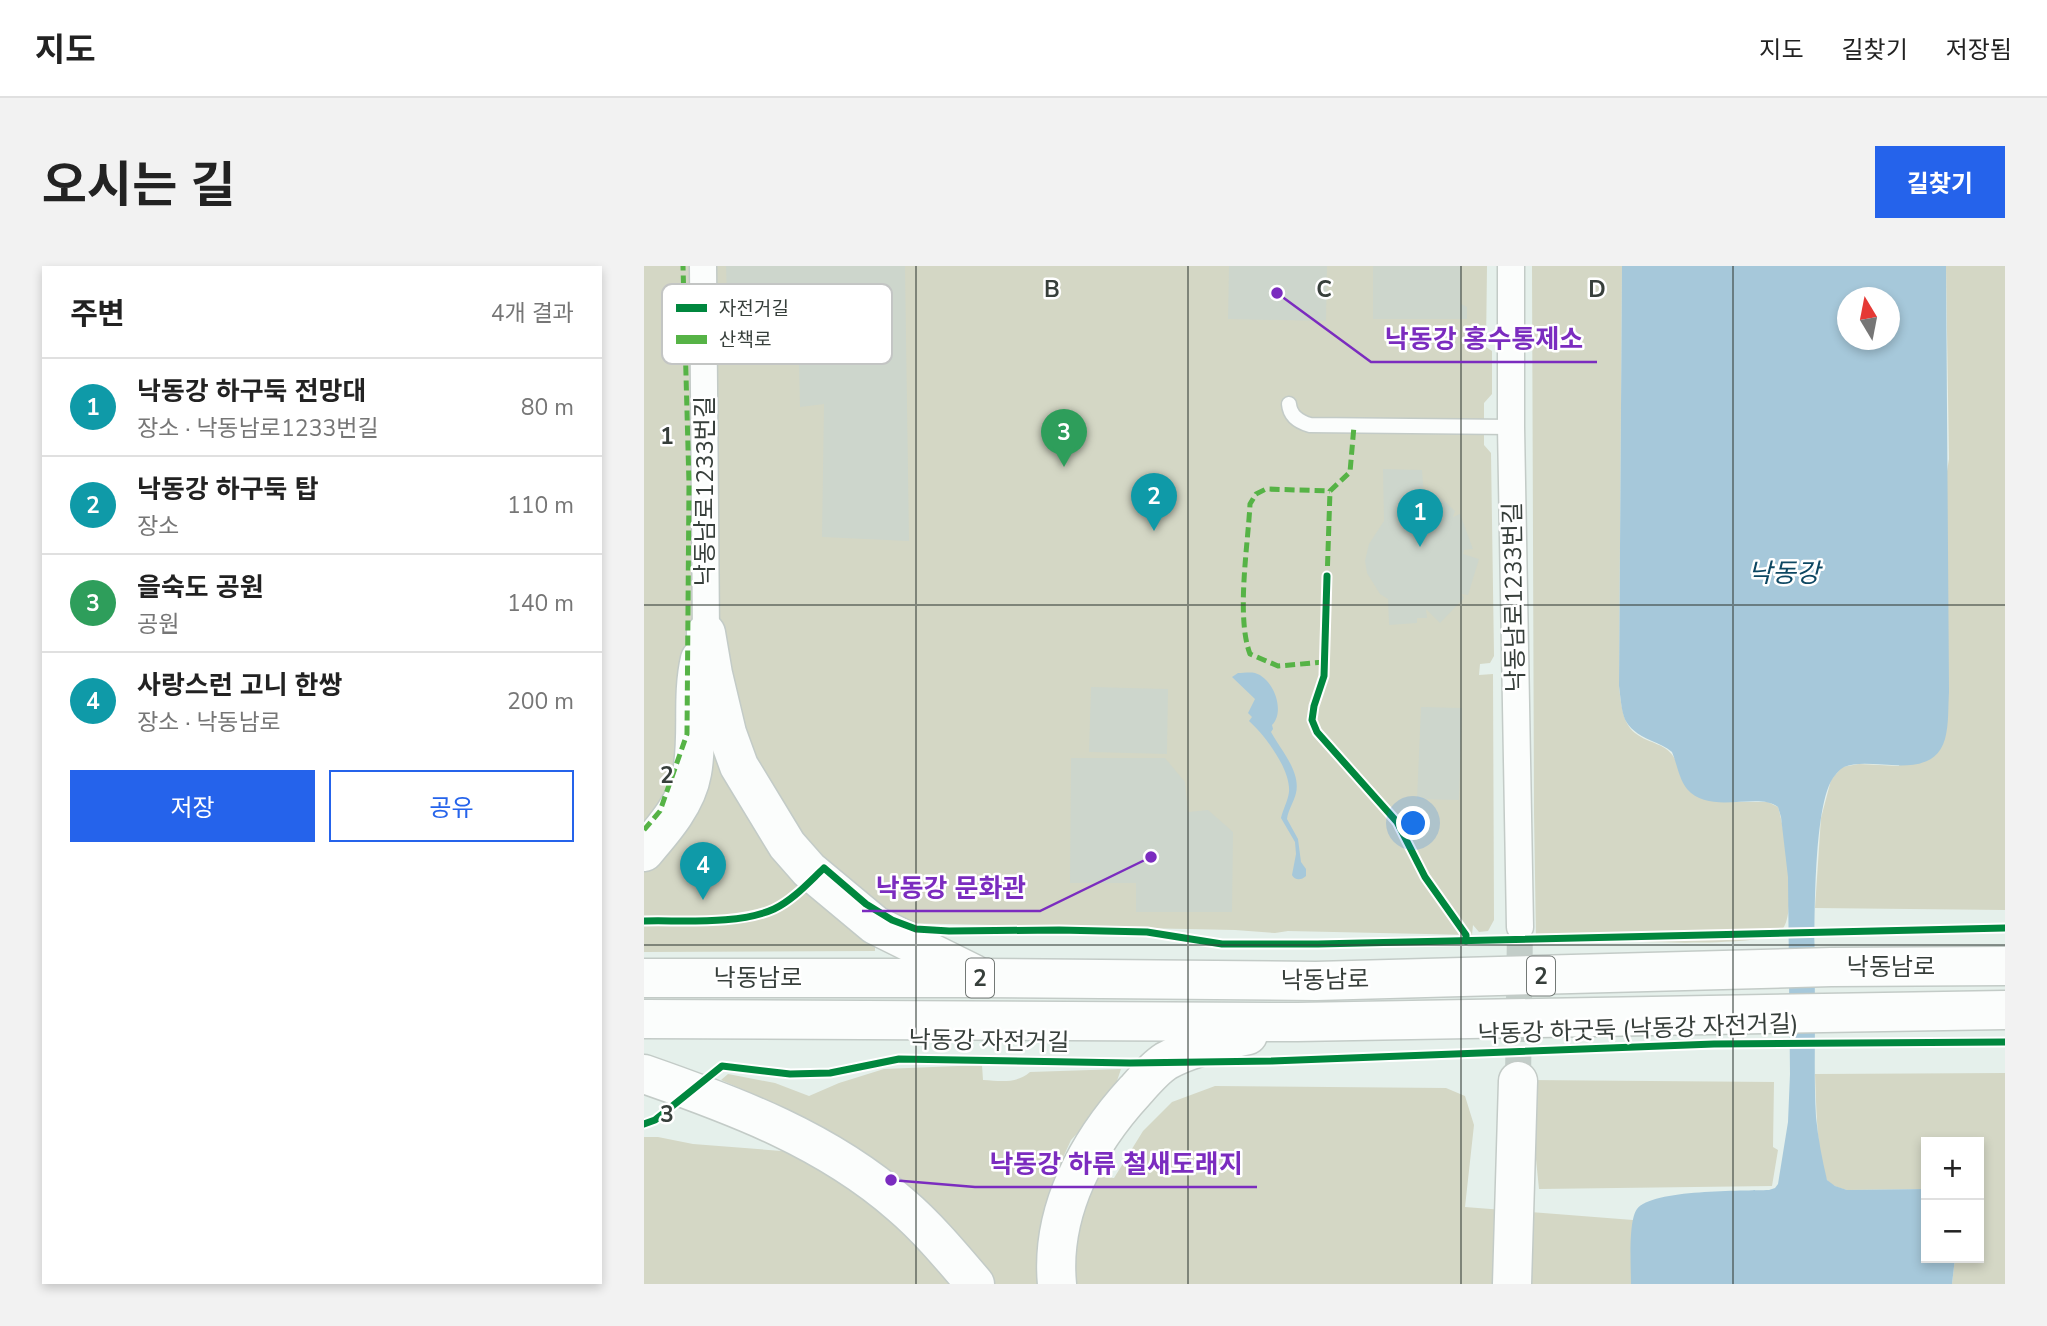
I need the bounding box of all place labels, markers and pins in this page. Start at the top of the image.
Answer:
callout: 낙동강 홍수통제소 [1371,315,1597,362]
pin: 3 [1041,409,1087,467]
pin: 2 [1131,473,1177,531]
pin: 1 [1397,489,1443,547]
pin: 4 [680,842,726,900]
callout: 낙동강 문화관 [862,864,1040,911]
callout: 낙동강 하류 철새도래지 [975,1140,1257,1187]

